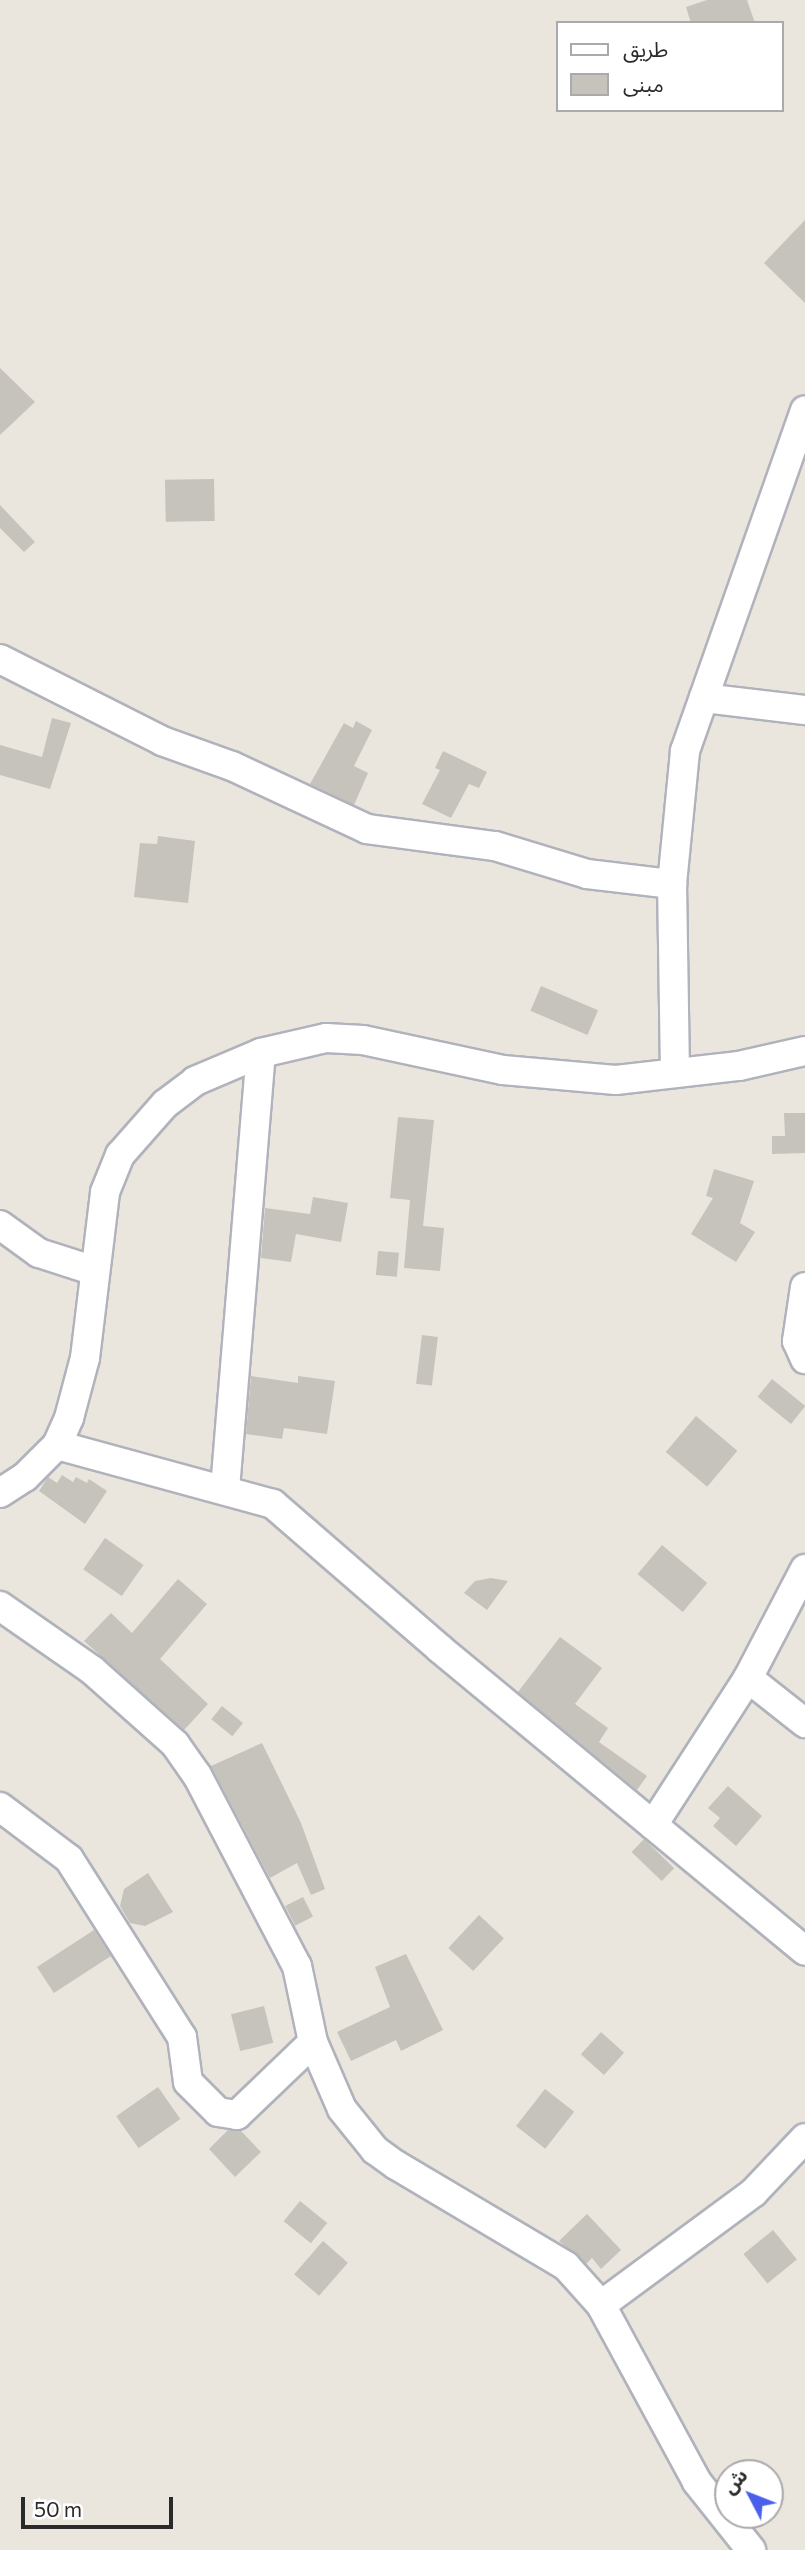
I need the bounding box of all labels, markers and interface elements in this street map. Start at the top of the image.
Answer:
legend [556,21,784,112]
text: طريق [623,36,668,61]
text: مبنى [623,71,664,96]
north arrow [714,2459,784,2529]
text: ش [717,2464,752,2498]
scale bar [24,2484,177,2528]
text: 50 m [34,2496,82,2521]

